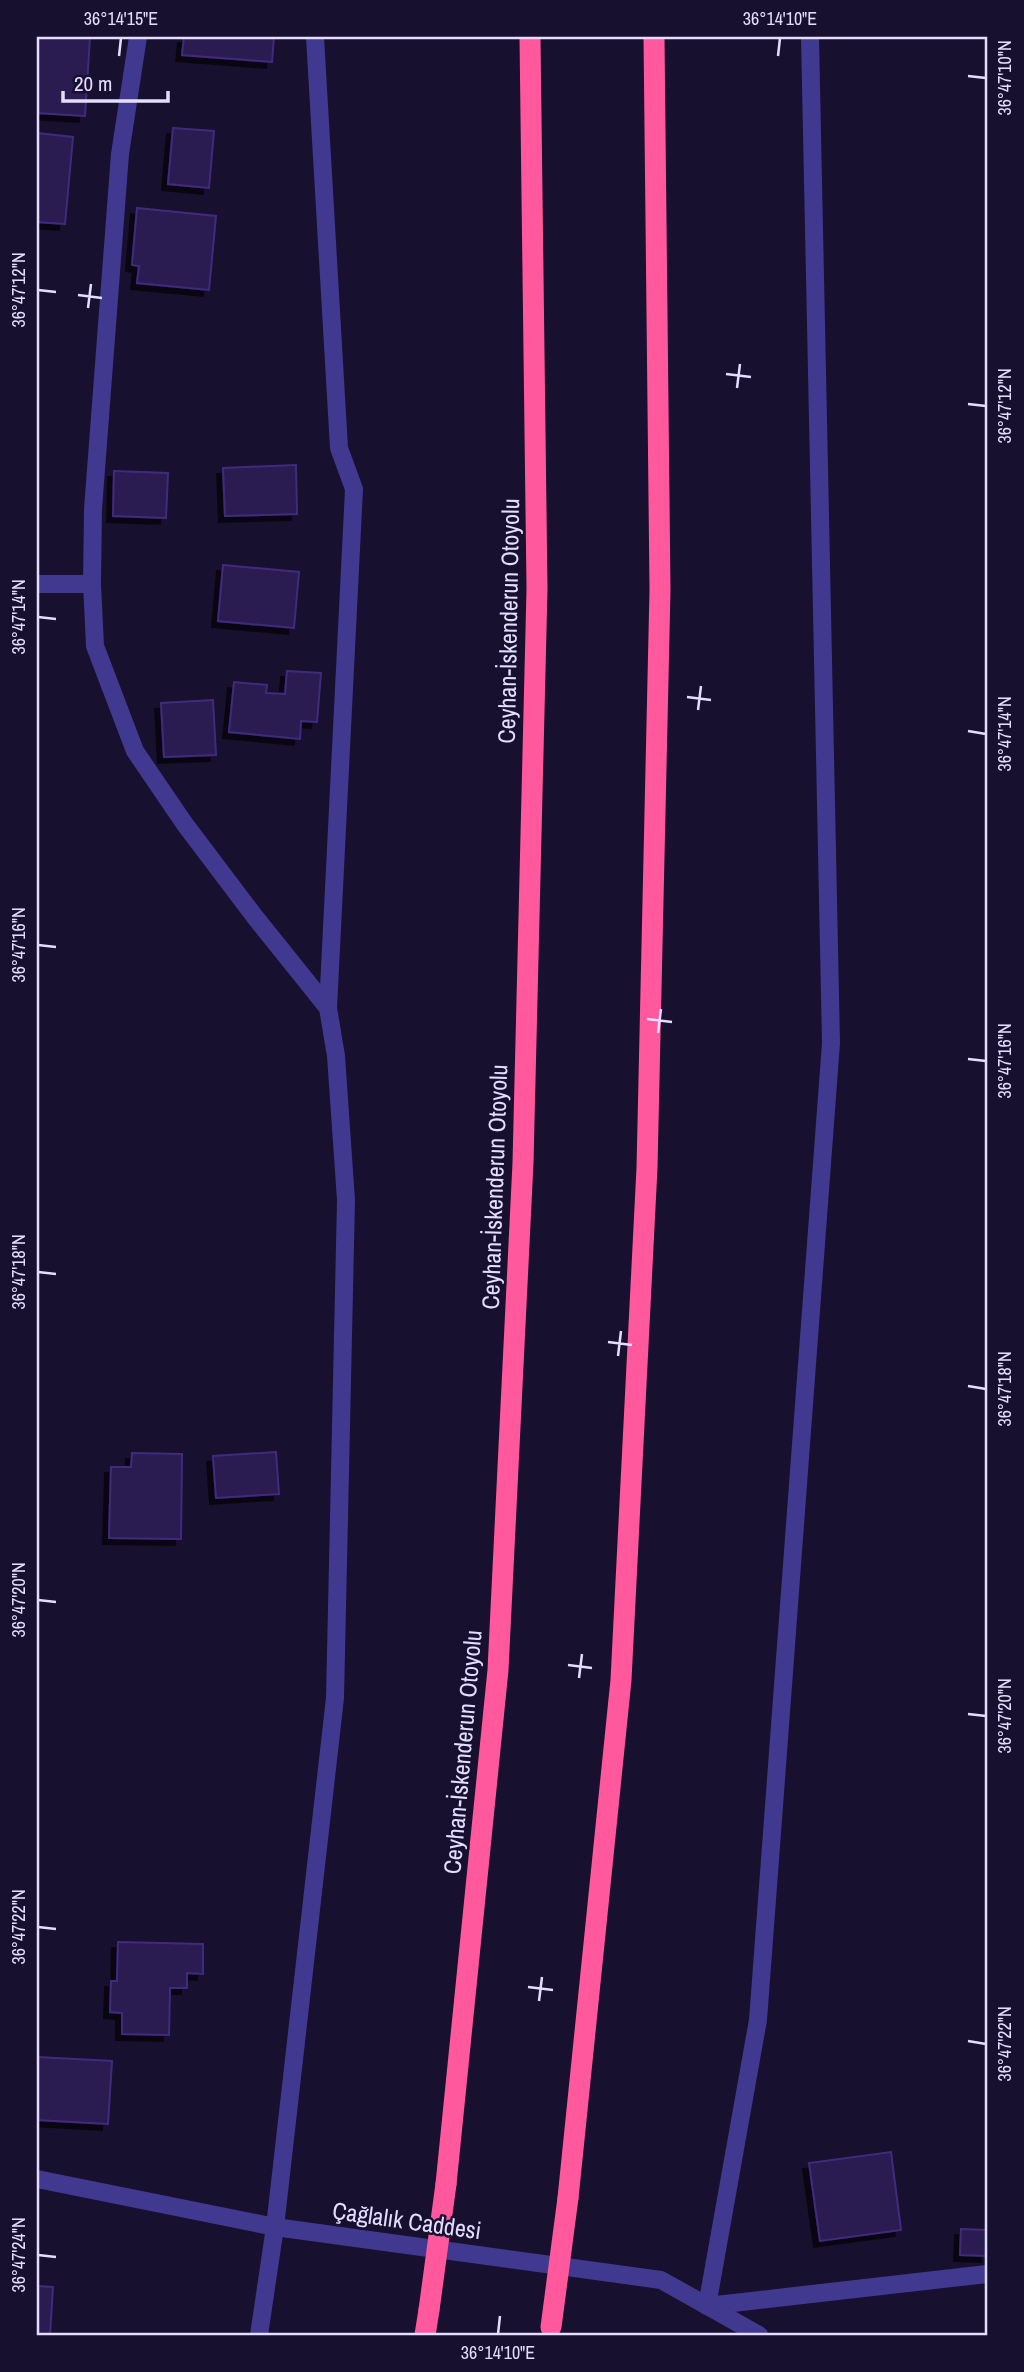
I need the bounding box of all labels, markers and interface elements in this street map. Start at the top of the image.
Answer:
text: 36°14'15"E [84,6,158,31]
text: 36°14'10"E [743,6,817,31]
text: 36°47'10"N [992,40,1017,116]
scale bar [63,60,168,104]
text: 20 m [74,69,112,98]
text: 36°47'12"N [6,252,31,328]
text: 36°47'12"N [992,368,1017,444]
street label: Ceyhan-İskenderun Otoyolu [490,498,526,744]
text: 36°47'14"N [6,579,31,655]
text: 36°47'14"N [992,696,1017,772]
text: 36°47'16"N [6,907,31,983]
text: 36°47'16"N [992,1023,1017,1099]
street label: Ceyhan-İskenderun Otoyolu [474,1064,514,1310]
text: 36°47'18"N [6,1234,31,1310]
text: 36°47'18"N [992,1351,1017,1427]
text: 36°47'20"N [6,1562,31,1638]
street label: Ceyhan-İskenderun Otoyolu [435,1629,489,1875]
text: 36°47'20"N [992,1678,1017,1754]
text: 36°47'22"N [6,1889,31,1965]
text: 36°47'22"N [992,2006,1017,2082]
street label: Çağlalık Caddesi [331,2194,483,2246]
text: 36°47'24"N [6,2217,31,2293]
text: 36°14'10"E [461,2340,535,2365]

